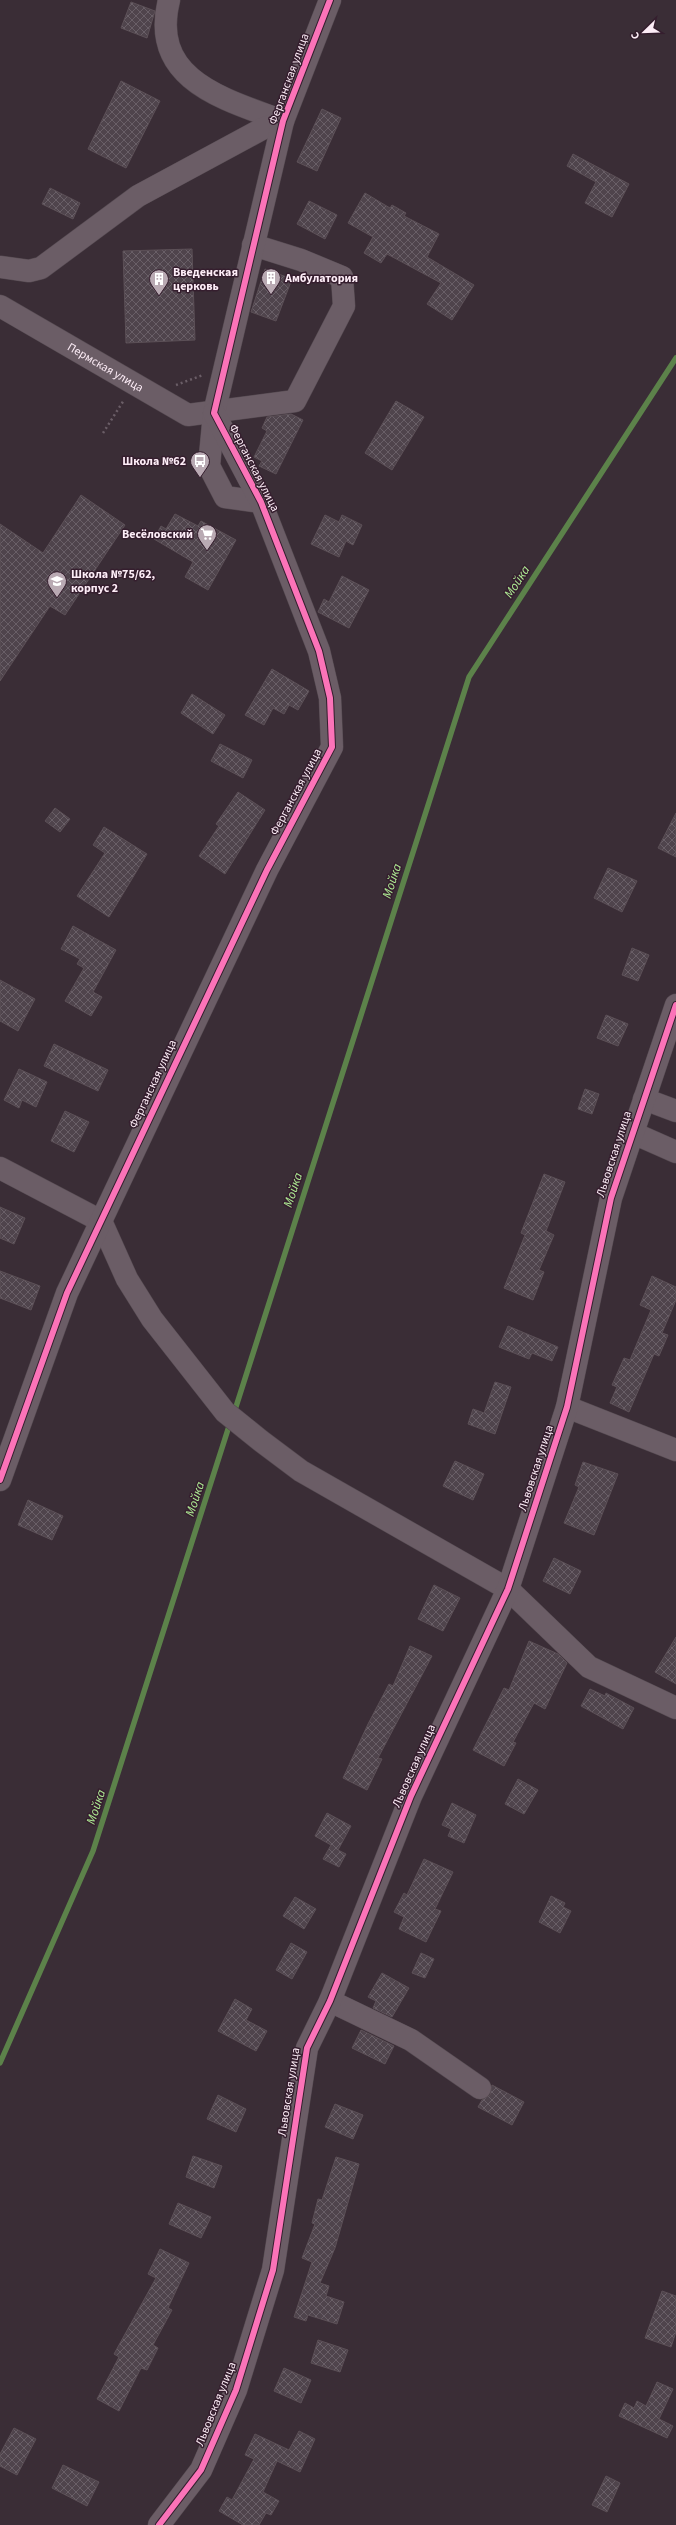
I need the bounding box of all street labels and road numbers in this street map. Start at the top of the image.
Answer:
street label: Ферганская улица [265,31,313,127]
street label: Пермская улица [64,338,147,396]
street label: Ферганская улица [225,421,283,515]
street label: Ферганская улица [266,746,326,838]
street label: Ферганская улица [125,1037,181,1131]
street label: Львовская улица [592,1109,636,1199]
street label: Львовская улица [514,1423,558,1513]
street label: Львовская улица [388,1722,440,1810]
street label: Львовская улица [274,2046,304,2138]
street label: Львовская улица [191,2359,241,2449]

